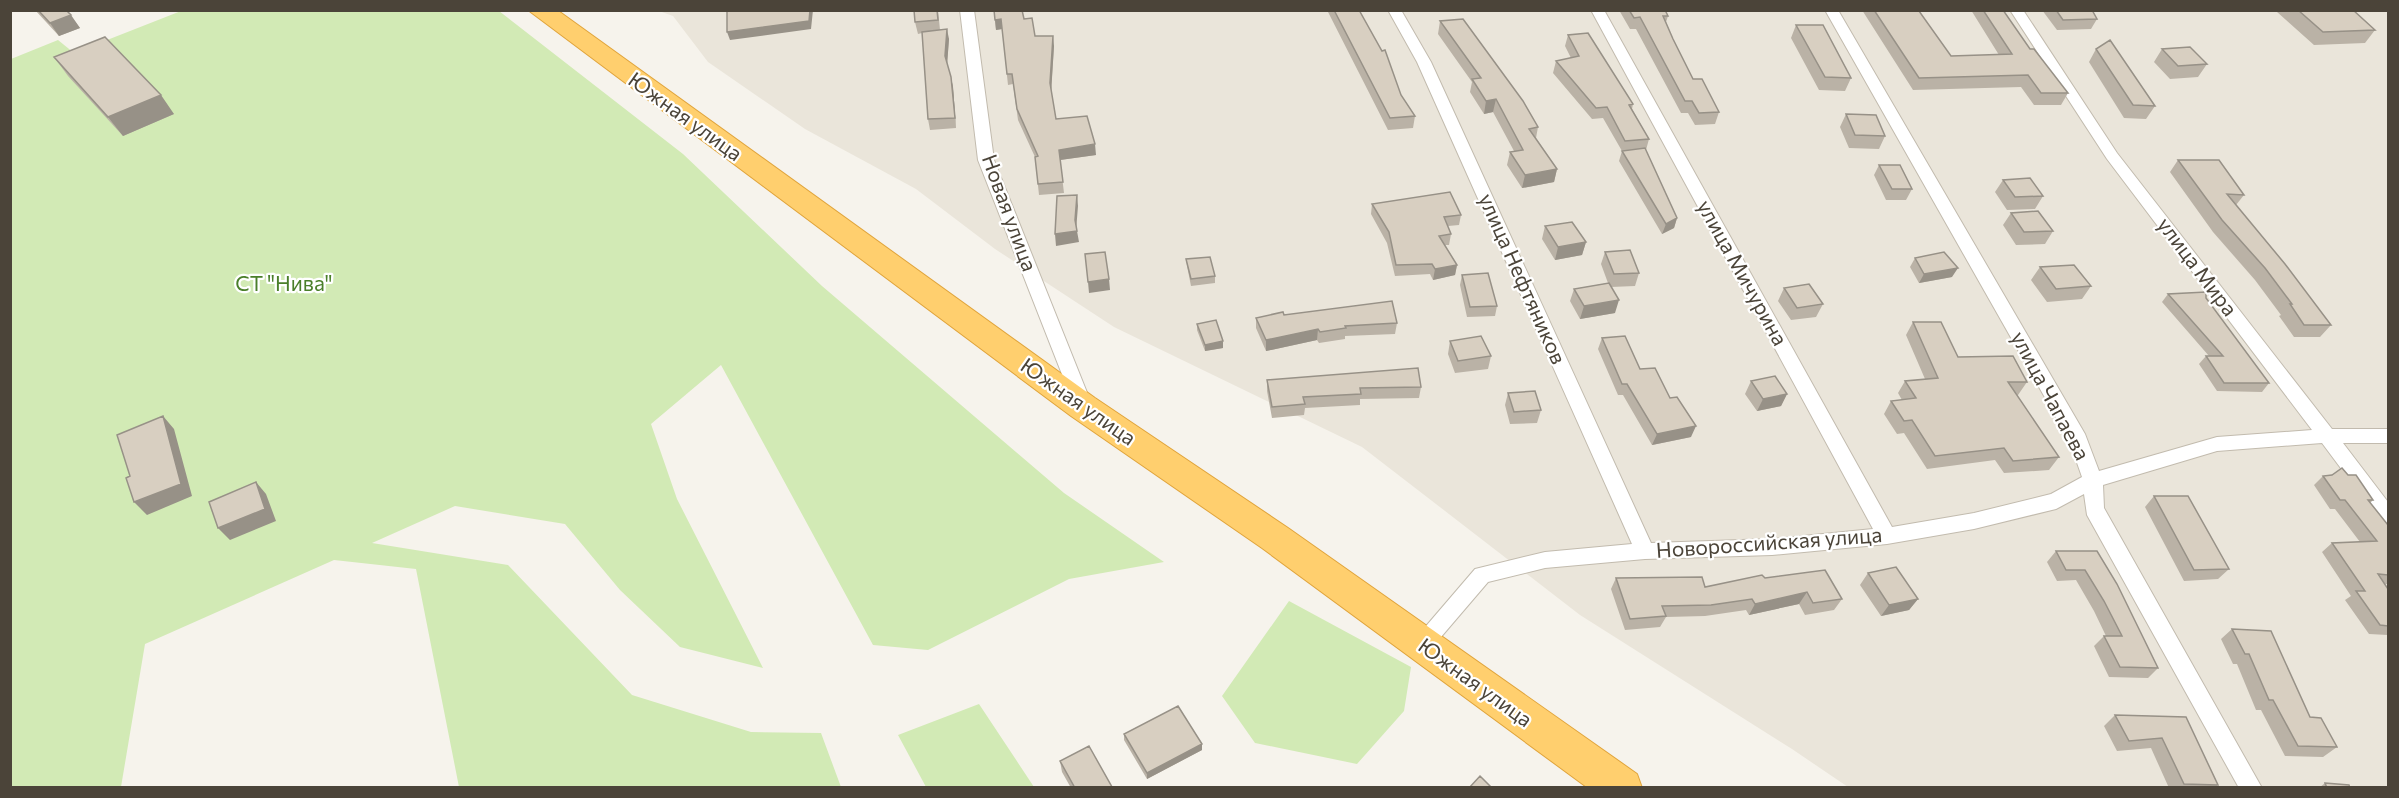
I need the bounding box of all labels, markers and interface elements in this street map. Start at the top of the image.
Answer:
street label: Южная улица [624,66,748,166]
street label: Новая улица [978,151,1043,274]
street label: улица Нефтяников [1475,189,1572,368]
street label: улица Мичурина [1693,195,1794,350]
street label: улица Мира [2153,212,2243,320]
park label: СТ "Нива" [235,270,333,295]
street label: улица Чапаева [2007,327,2096,464]
street label: Южная улица [1016,352,1141,450]
street label: Новороссийская улица [1655,521,1883,562]
street label: Южная улица [1414,632,1538,732]

